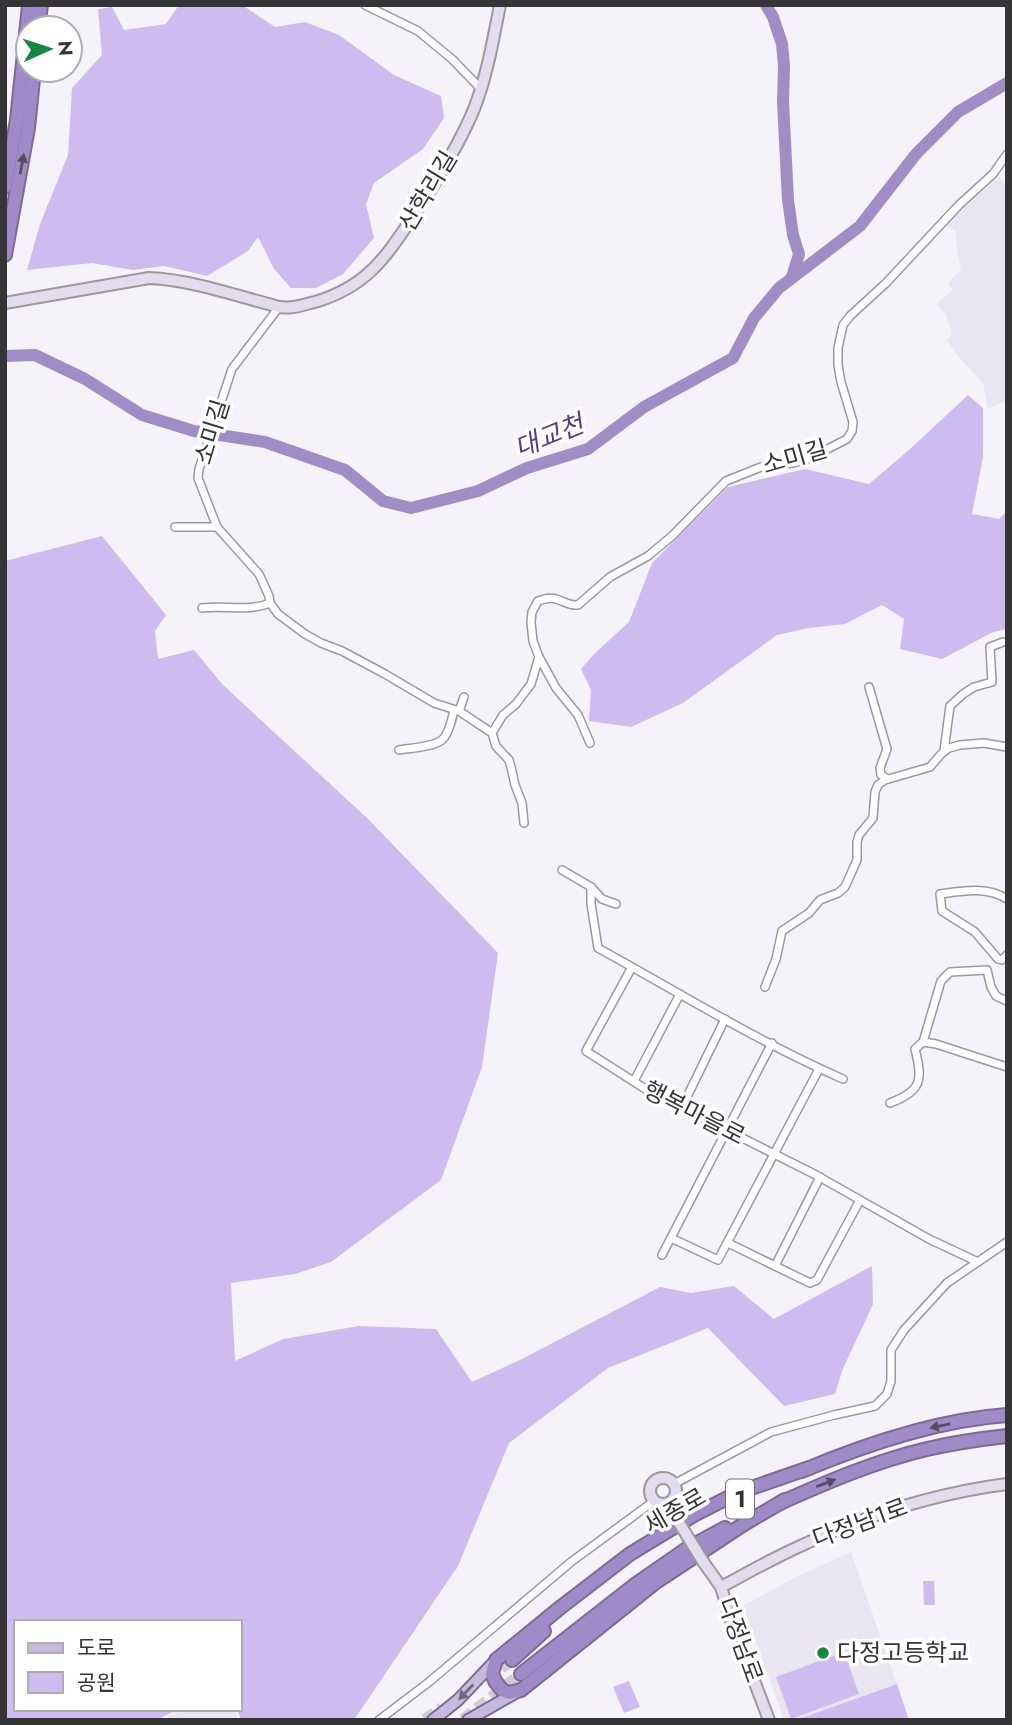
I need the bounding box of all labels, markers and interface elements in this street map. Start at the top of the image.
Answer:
north arrow [14,14,84,84]
text: N [52,40,79,56]
street label: 산학리길 [390,144,465,238]
one-way arrow [16,153,27,175]
street label: 소미길 [185,395,238,469]
water label: 대교천 [509,404,592,467]
street label: 소미길 [758,431,832,482]
street label: 행복마을로 [637,1072,751,1153]
one-way arrow [929,1421,951,1432]
one-way arrow [816,1477,837,1488]
street label: 세종로 [637,1479,712,1542]
road number: 1 [726,1480,754,1518]
street label: 다정남1로 [807,1489,912,1556]
street label: 다정남로 [709,1592,772,1687]
legend [14,1620,242,1711]
text: 도로 [77,1633,116,1663]
place label: 다정고등학교 [837,1635,969,1670]
marker: 다정고등학교 [815,1645,831,1661]
text: 공원 [77,1668,116,1698]
one-way arrow [459,1683,475,1700]

